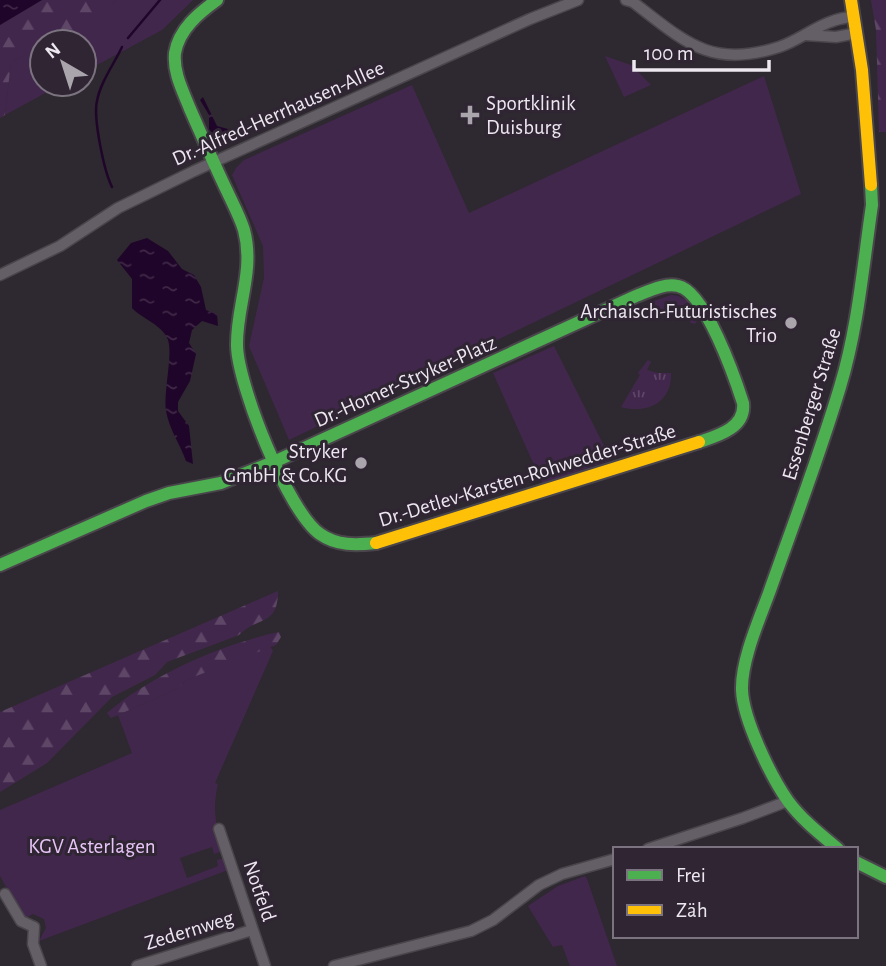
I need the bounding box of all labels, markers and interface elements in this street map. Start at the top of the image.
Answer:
north arrow [28,28,98,98]
scale bar [634,28,769,72]
text: N [42,39,64,62]
text: 100 m [644,43,694,64]
street label: Dr.-Alfred-Herrhausen-Allee [169,57,387,170]
place label: Sportklinik Duisburg [486,93,576,138]
marker: Sportklinik Duisburg [460,105,480,125]
place label: Archaisch-Futuristisches Trio [580,301,777,346]
marker: Archaisch-Futuristisches Trio [783,315,799,331]
street label: Essenberger Straße [778,326,845,483]
street label: Dr.-Homer-Stryker-Platz [311,332,499,431]
street label: Dr.-Detlev-Karsten-Rohwedder-Straße [376,420,678,531]
place label: Stryker GmbH & Co.KG [224,441,347,486]
marker: Stryker GmbH & Co.KG [353,455,369,471]
park label: KGV Asterlagen [28,836,156,857]
legend [613,847,858,938]
street label: Notfeld [239,858,280,924]
text: Frei [676,865,706,886]
text: Zäh [676,900,708,921]
street label: Zedernweg [142,907,237,954]

